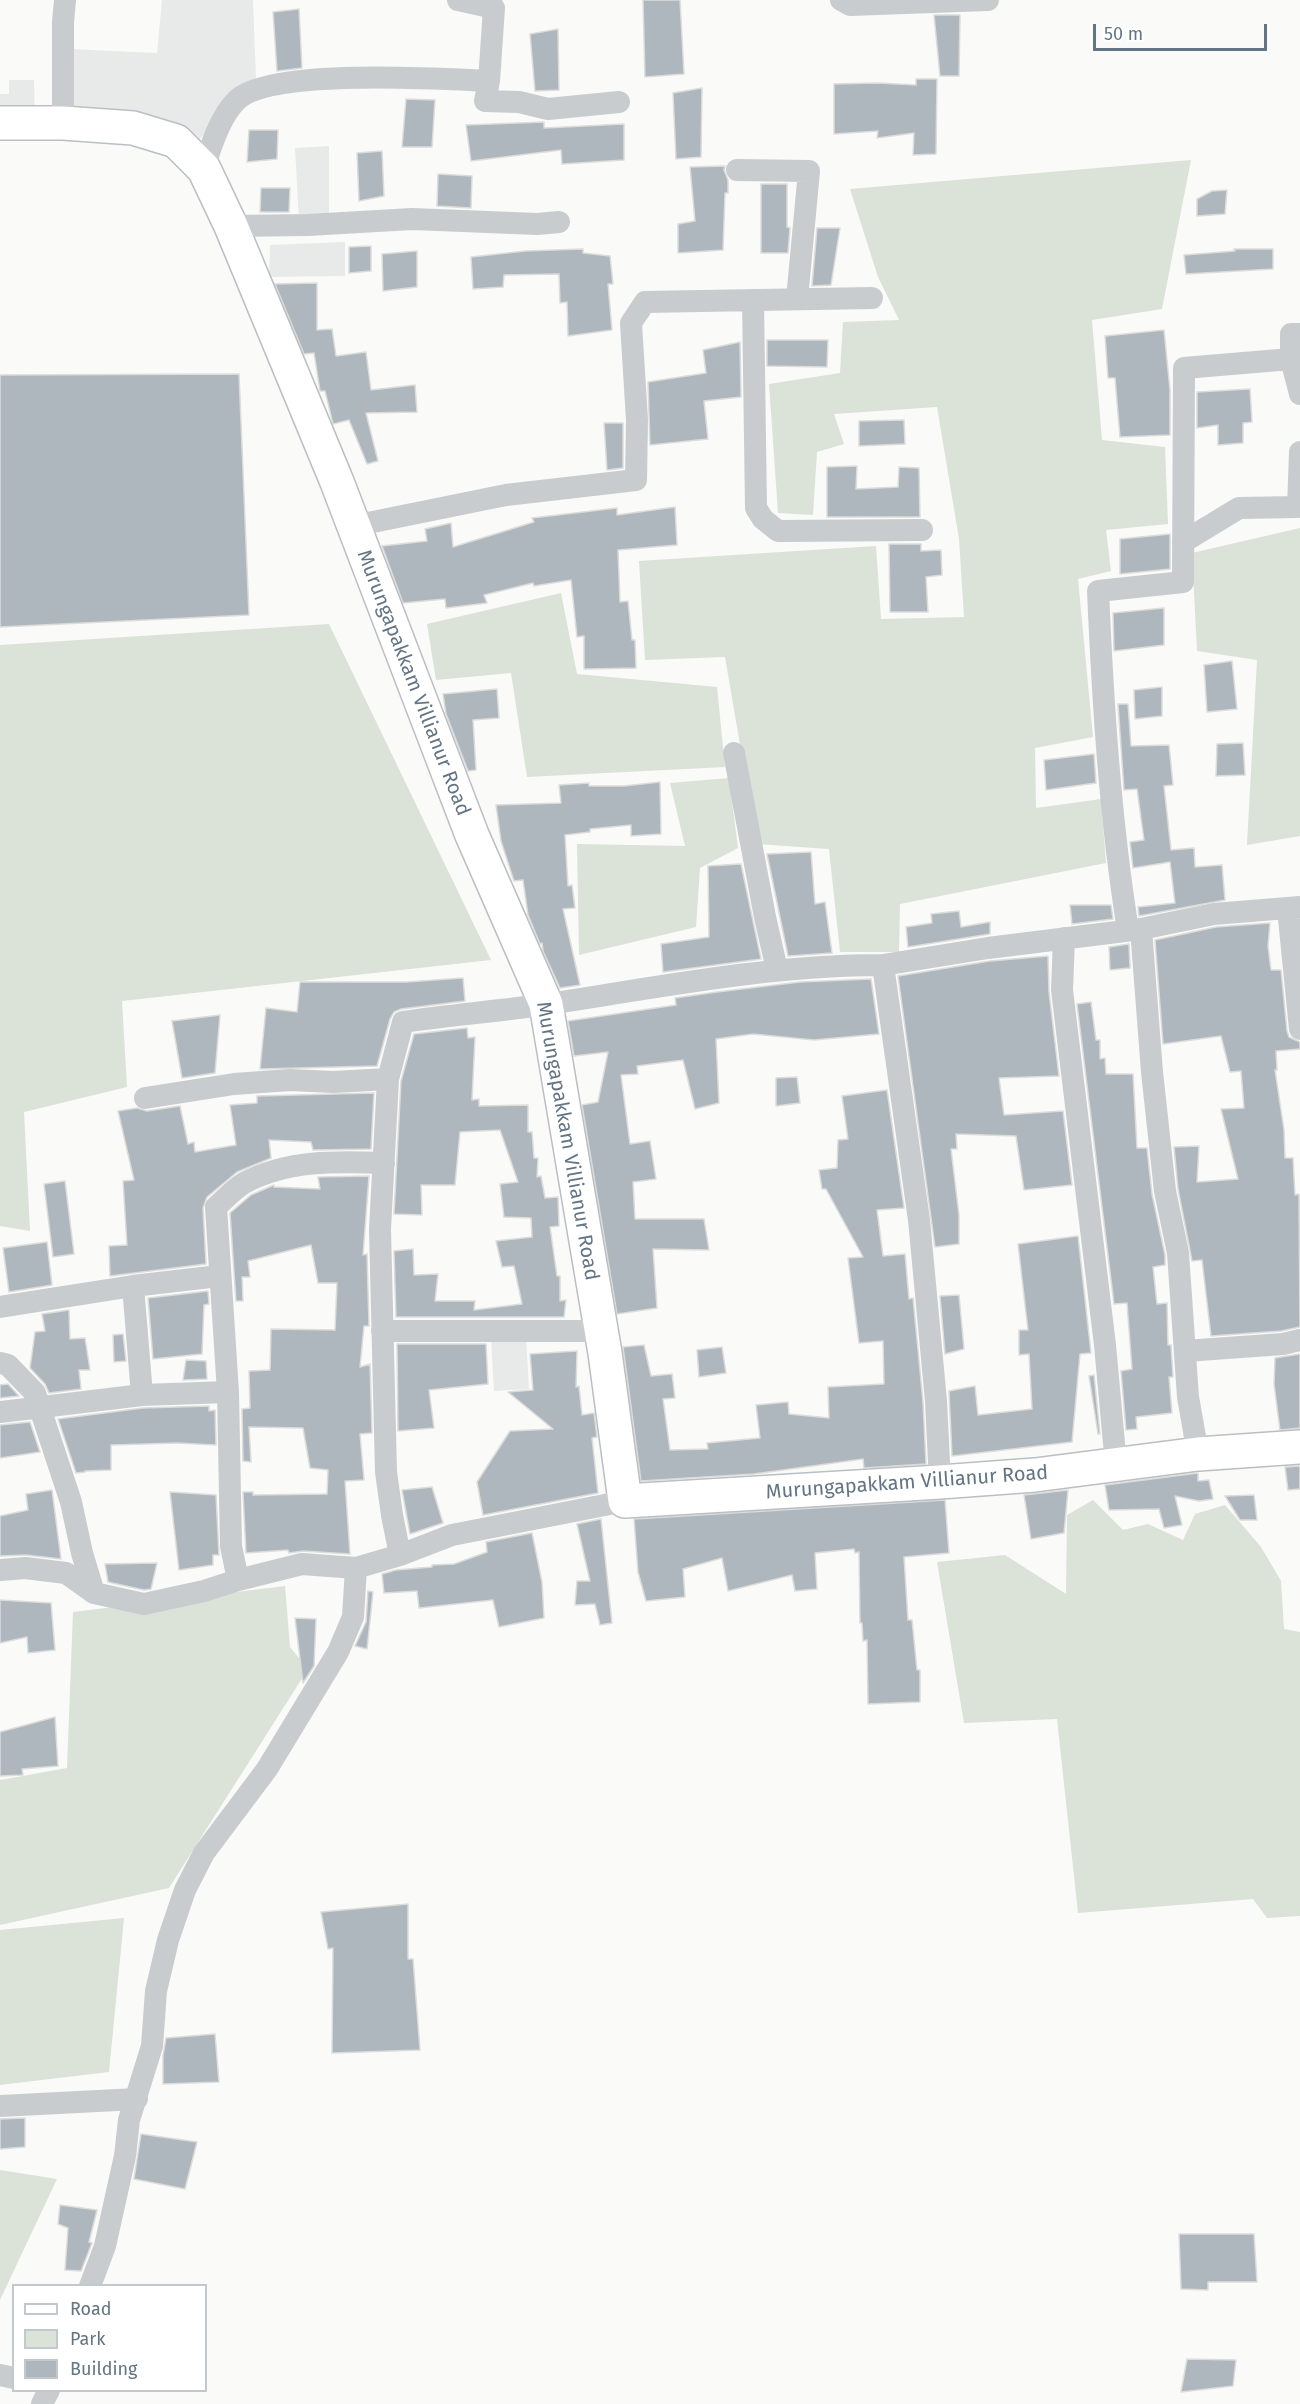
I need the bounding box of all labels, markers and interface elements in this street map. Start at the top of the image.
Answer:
scale bar [1096,12,1270,50]
text: 50 m [1104,23,1143,45]
street label: Murungapakkam Villianur Road [351,547,475,819]
street label: Murungapakkam Villianur Road [531,1000,603,1282]
street label: Murungapakkam Villianur Road [765,1461,1049,1505]
legend [12,2284,207,2392]
text: Road [70,2298,112,2320]
text: Park [70,2328,105,2350]
text: Building [70,2358,137,2380]

